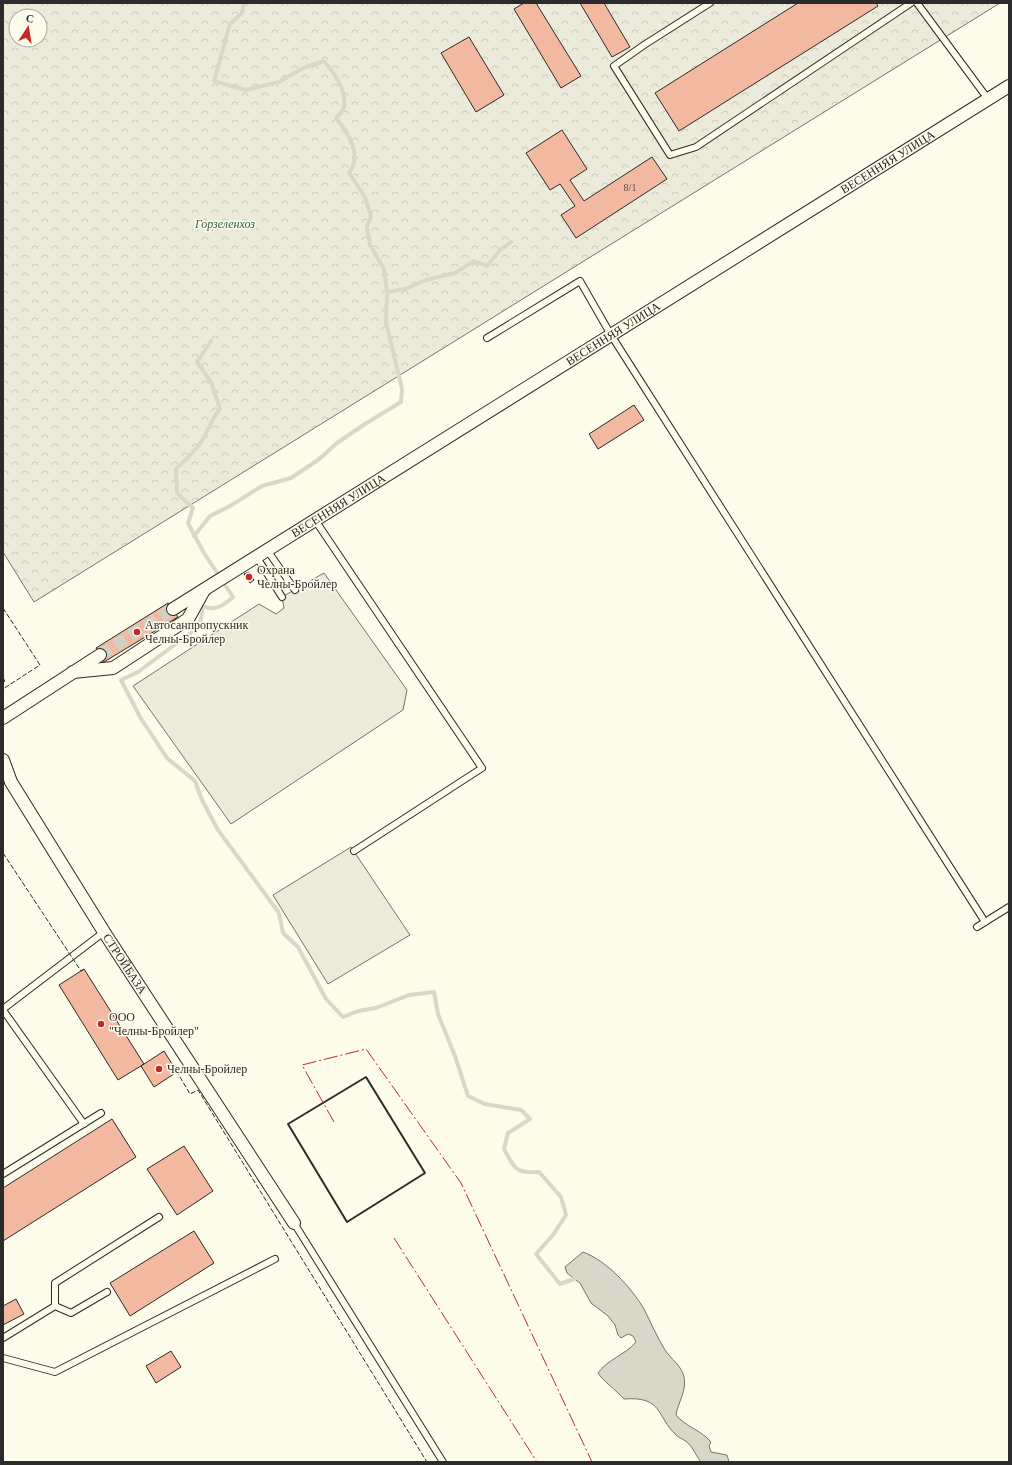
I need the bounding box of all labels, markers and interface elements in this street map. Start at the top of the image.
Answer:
north arrow [8,8,48,48]
text: С [25,12,35,25]
street label: ВЕСЕННЯЯ УЛИЦА [838,127,938,197]
house number: 8/1 [624,182,636,193]
park label: Горзеленхоз [194,217,255,231]
street label: ВЕСЕННЯЯ УЛИЦА [563,299,663,368]
street label: ВЕСЕННЯЯ УЛИЦА [289,471,388,540]
place label: Охрана Челны-Бройлер [257,563,337,591]
marker: Охрана Челны-Бройлер [244,572,254,582]
place label: Автосанпропускник Челны-Бройлер [145,618,248,646]
marker: Автосанпропускник Челны-Бройлер [132,627,142,637]
street label: СТРОЙБАЗА [100,931,150,997]
place label: ООО "Челны-Бройлер" [109,1010,199,1038]
marker: ООО "Челны-Бройлер" [96,1019,106,1029]
place label: Челны-Бройлер [167,1062,247,1076]
marker: Челны-Бройлер [154,1064,164,1074]

